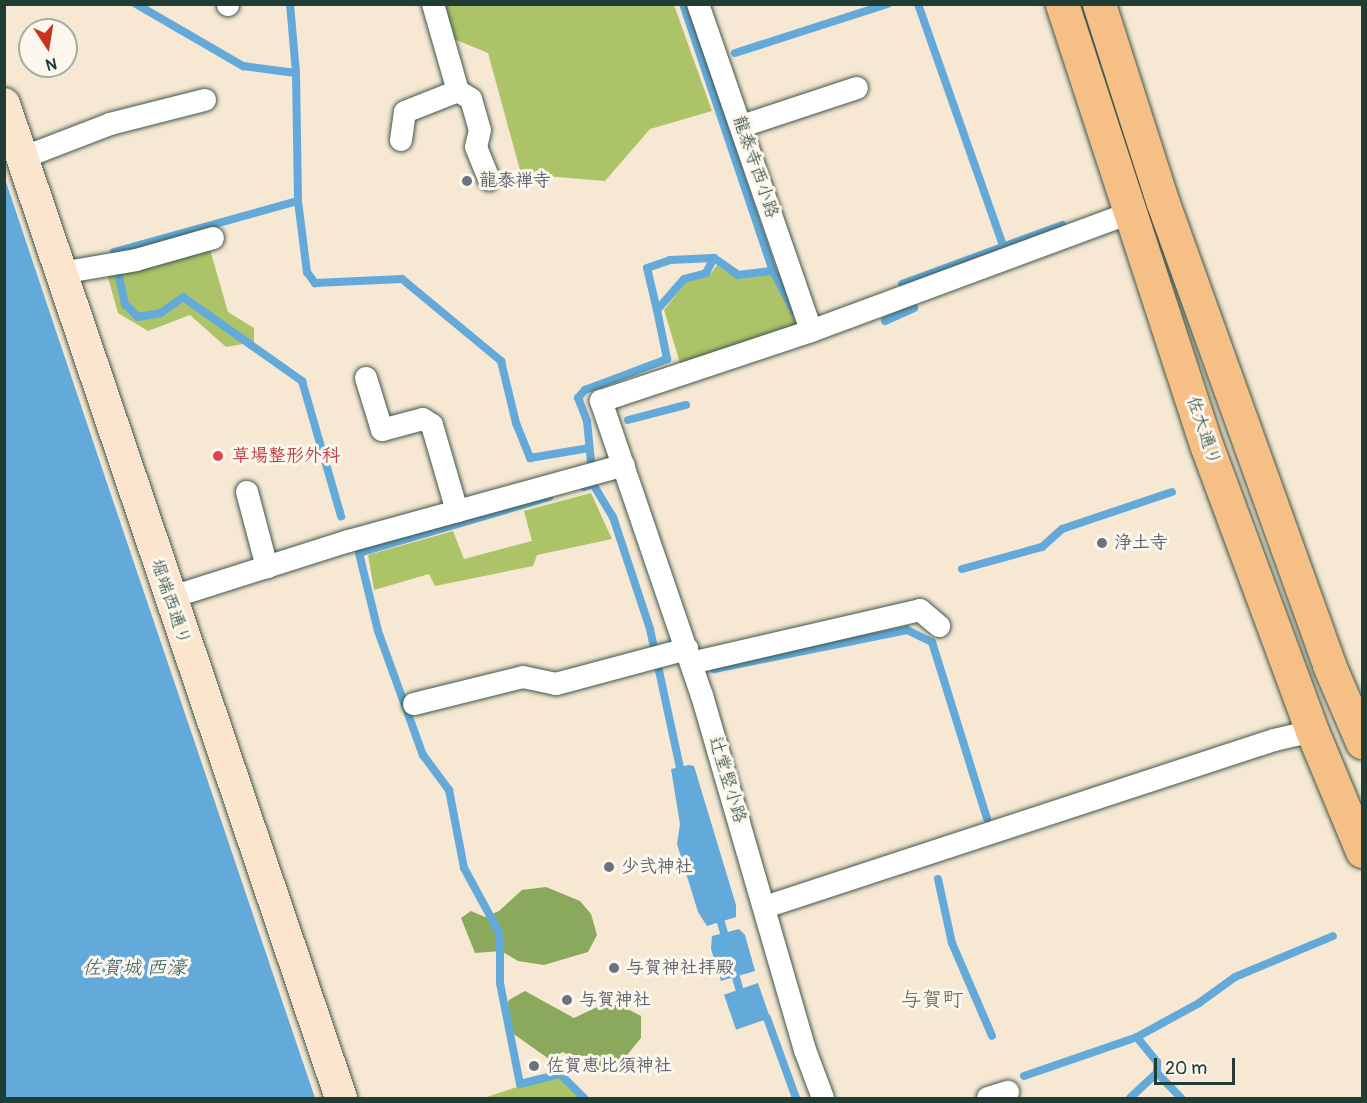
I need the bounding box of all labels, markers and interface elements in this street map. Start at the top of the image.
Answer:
north arrow [18,18,78,78]
text: N [44,53,59,75]
street label: 龍泰寺西小路 [727,112,783,222]
place label: 龍泰禅寺 [479,170,551,192]
marker: 龍泰禅寺 [460,174,474,188]
street label: 佐大通り [1181,393,1225,469]
place label: 草場整形外科 [232,445,340,467]
marker: 草場整形外科 [209,447,227,465]
place label: 浄土寺 [1114,532,1168,554]
marker: 浄土寺 [1095,536,1109,550]
street label: 堀端西通り [145,556,195,648]
street label: 辻堂竪小路 [704,734,750,826]
place label: 少弐神社 [621,856,693,878]
marker: 少弐神社 [602,860,616,874]
water label: 佐賀城 西濠 [82,955,186,979]
place label: 与賀神社拝殿 [626,957,734,979]
marker: 与賀神社拝殿 [607,961,621,975]
district label: 与賀町 [901,987,963,1013]
place label: 与賀神社 [579,989,651,1011]
marker: 与賀神社 [560,993,574,1007]
scale bar [1157,1046,1238,1084]
place label: 佐賀恵比須神社 [546,1055,672,1077]
text: 20 m [1165,1057,1207,1080]
marker: 佐賀恵比須神社 [527,1059,541,1073]

